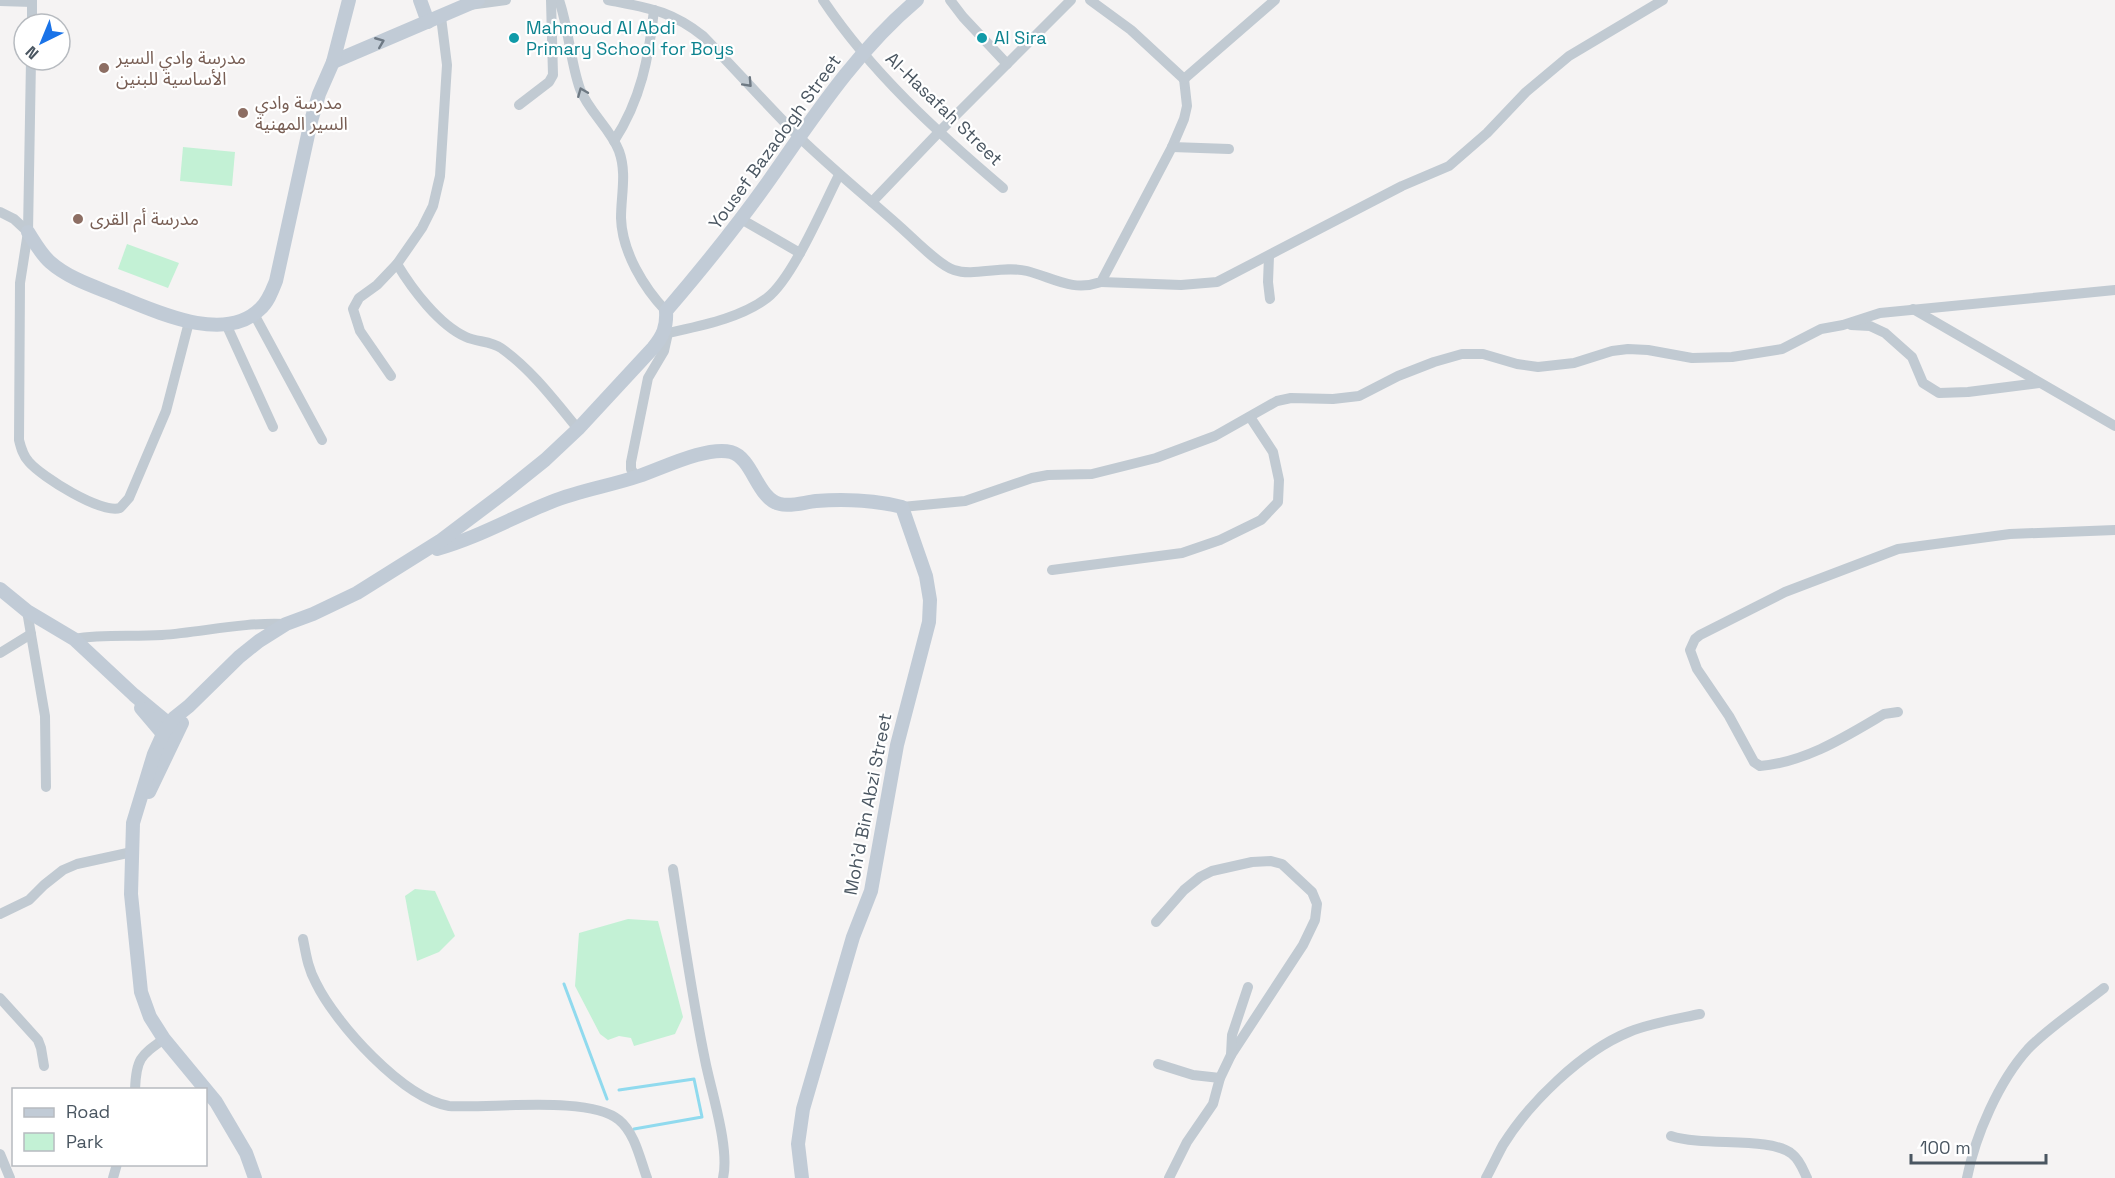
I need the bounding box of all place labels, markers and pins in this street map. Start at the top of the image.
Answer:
place label: Mahmoud Al Abdi Primary School for Boys [526,16,734,60]
place label: Al Sira [994,26,1047,49]
marker: Mahmoud Al Abdi Primary School for Boys [507,31,521,45]
marker: Al Sira [975,31,989,45]
place label: مدرسة وادي السير الأساسية للبنين [115,46,246,90]
marker: مدرسة وادي السير الأساسية للبنين [97,61,111,75]
place label: مدرسة وادي السير المهنية [255,91,348,135]
marker: مدرسة وادي السير المهنية [236,106,250,120]
place label: مدرسة أم القرى [90,207,199,233]
marker: مدرسة أم القرى [71,212,85,226]

